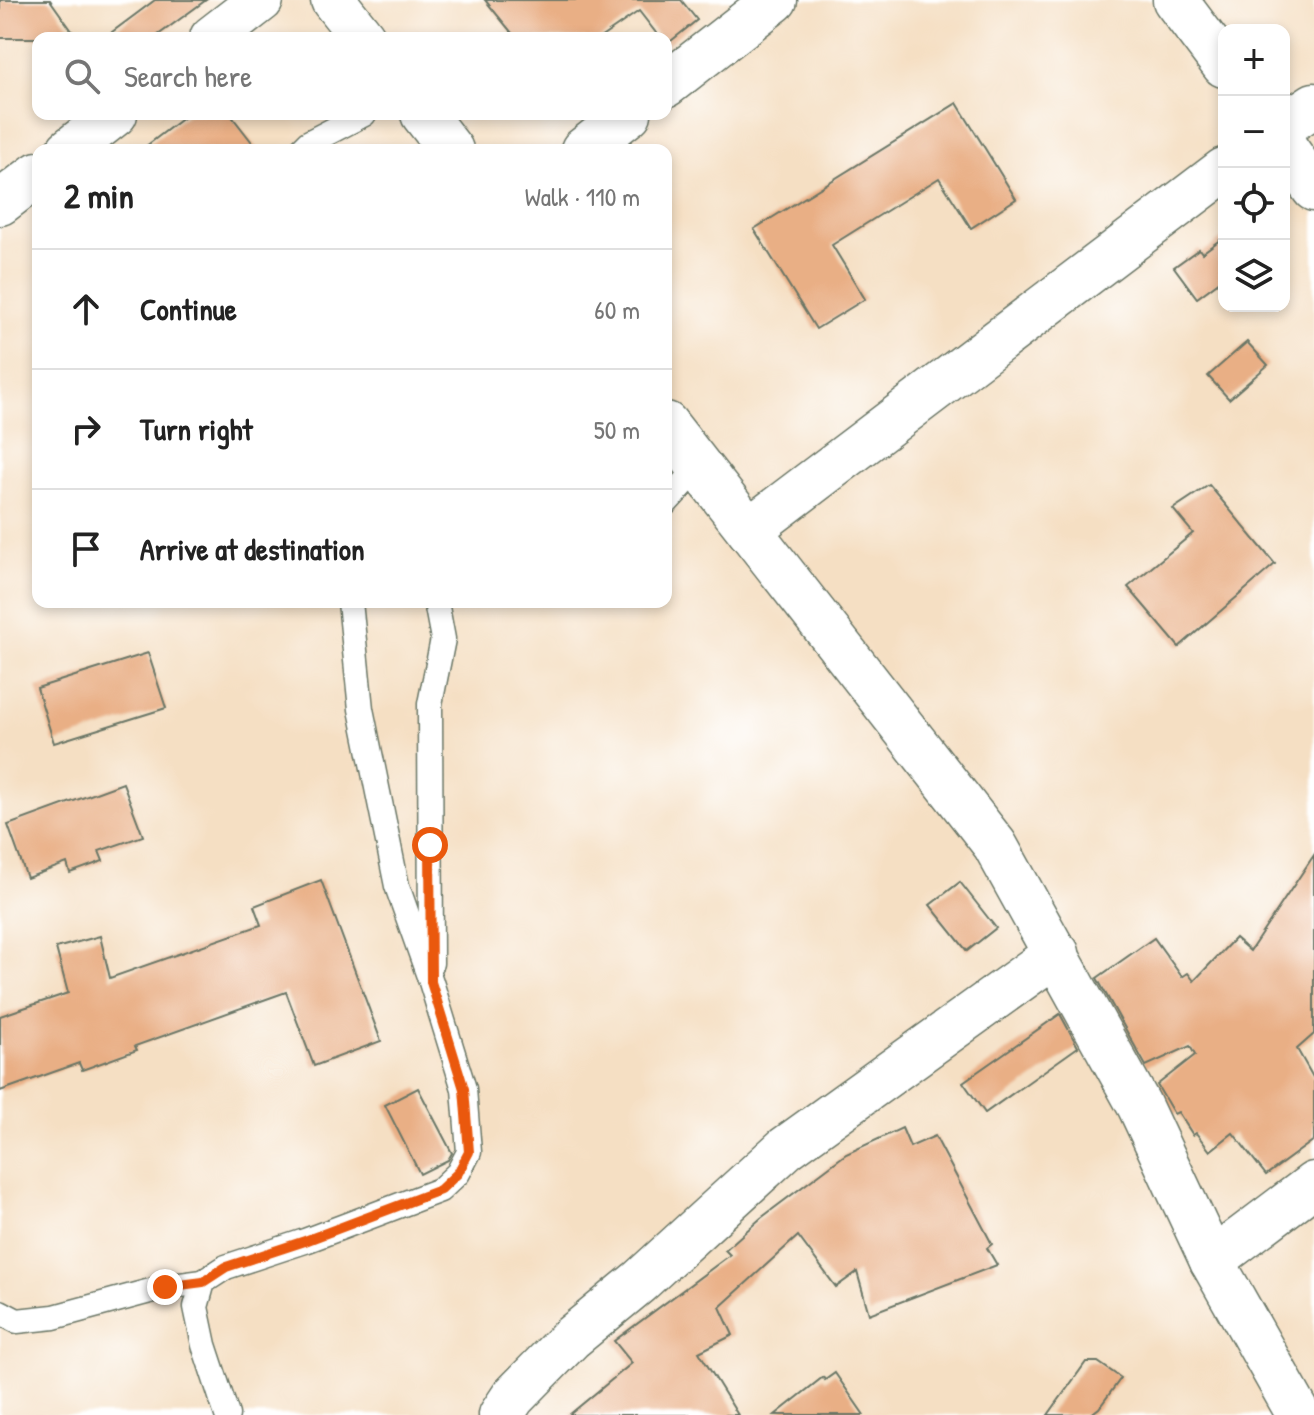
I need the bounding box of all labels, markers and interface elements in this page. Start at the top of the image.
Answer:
map controls [1218,24,1290,312]
button: + [1218,24,1290,96]
search box [32,32,672,120]
icon: search [60,54,104,98]
text: Search here [124,56,252,96]
button: − [1218,96,1290,168]
button: locate [1218,168,1290,240]
text: 2 min [64,173,134,219]
text: Walk · 110 m [525,179,640,214]
button: layers [1218,240,1290,312]
icon: ahead [64,287,108,331]
text: Continue [140,289,237,329]
text: 60 m [594,292,640,327]
icon: right [64,407,108,451]
text: Turn right [140,409,253,449]
text: 50 m [594,412,640,447]
icon: arrive [64,527,108,571]
text: Arrive at destination [140,529,365,569]
route start [412,827,448,863]
route end [147,1269,183,1305]

